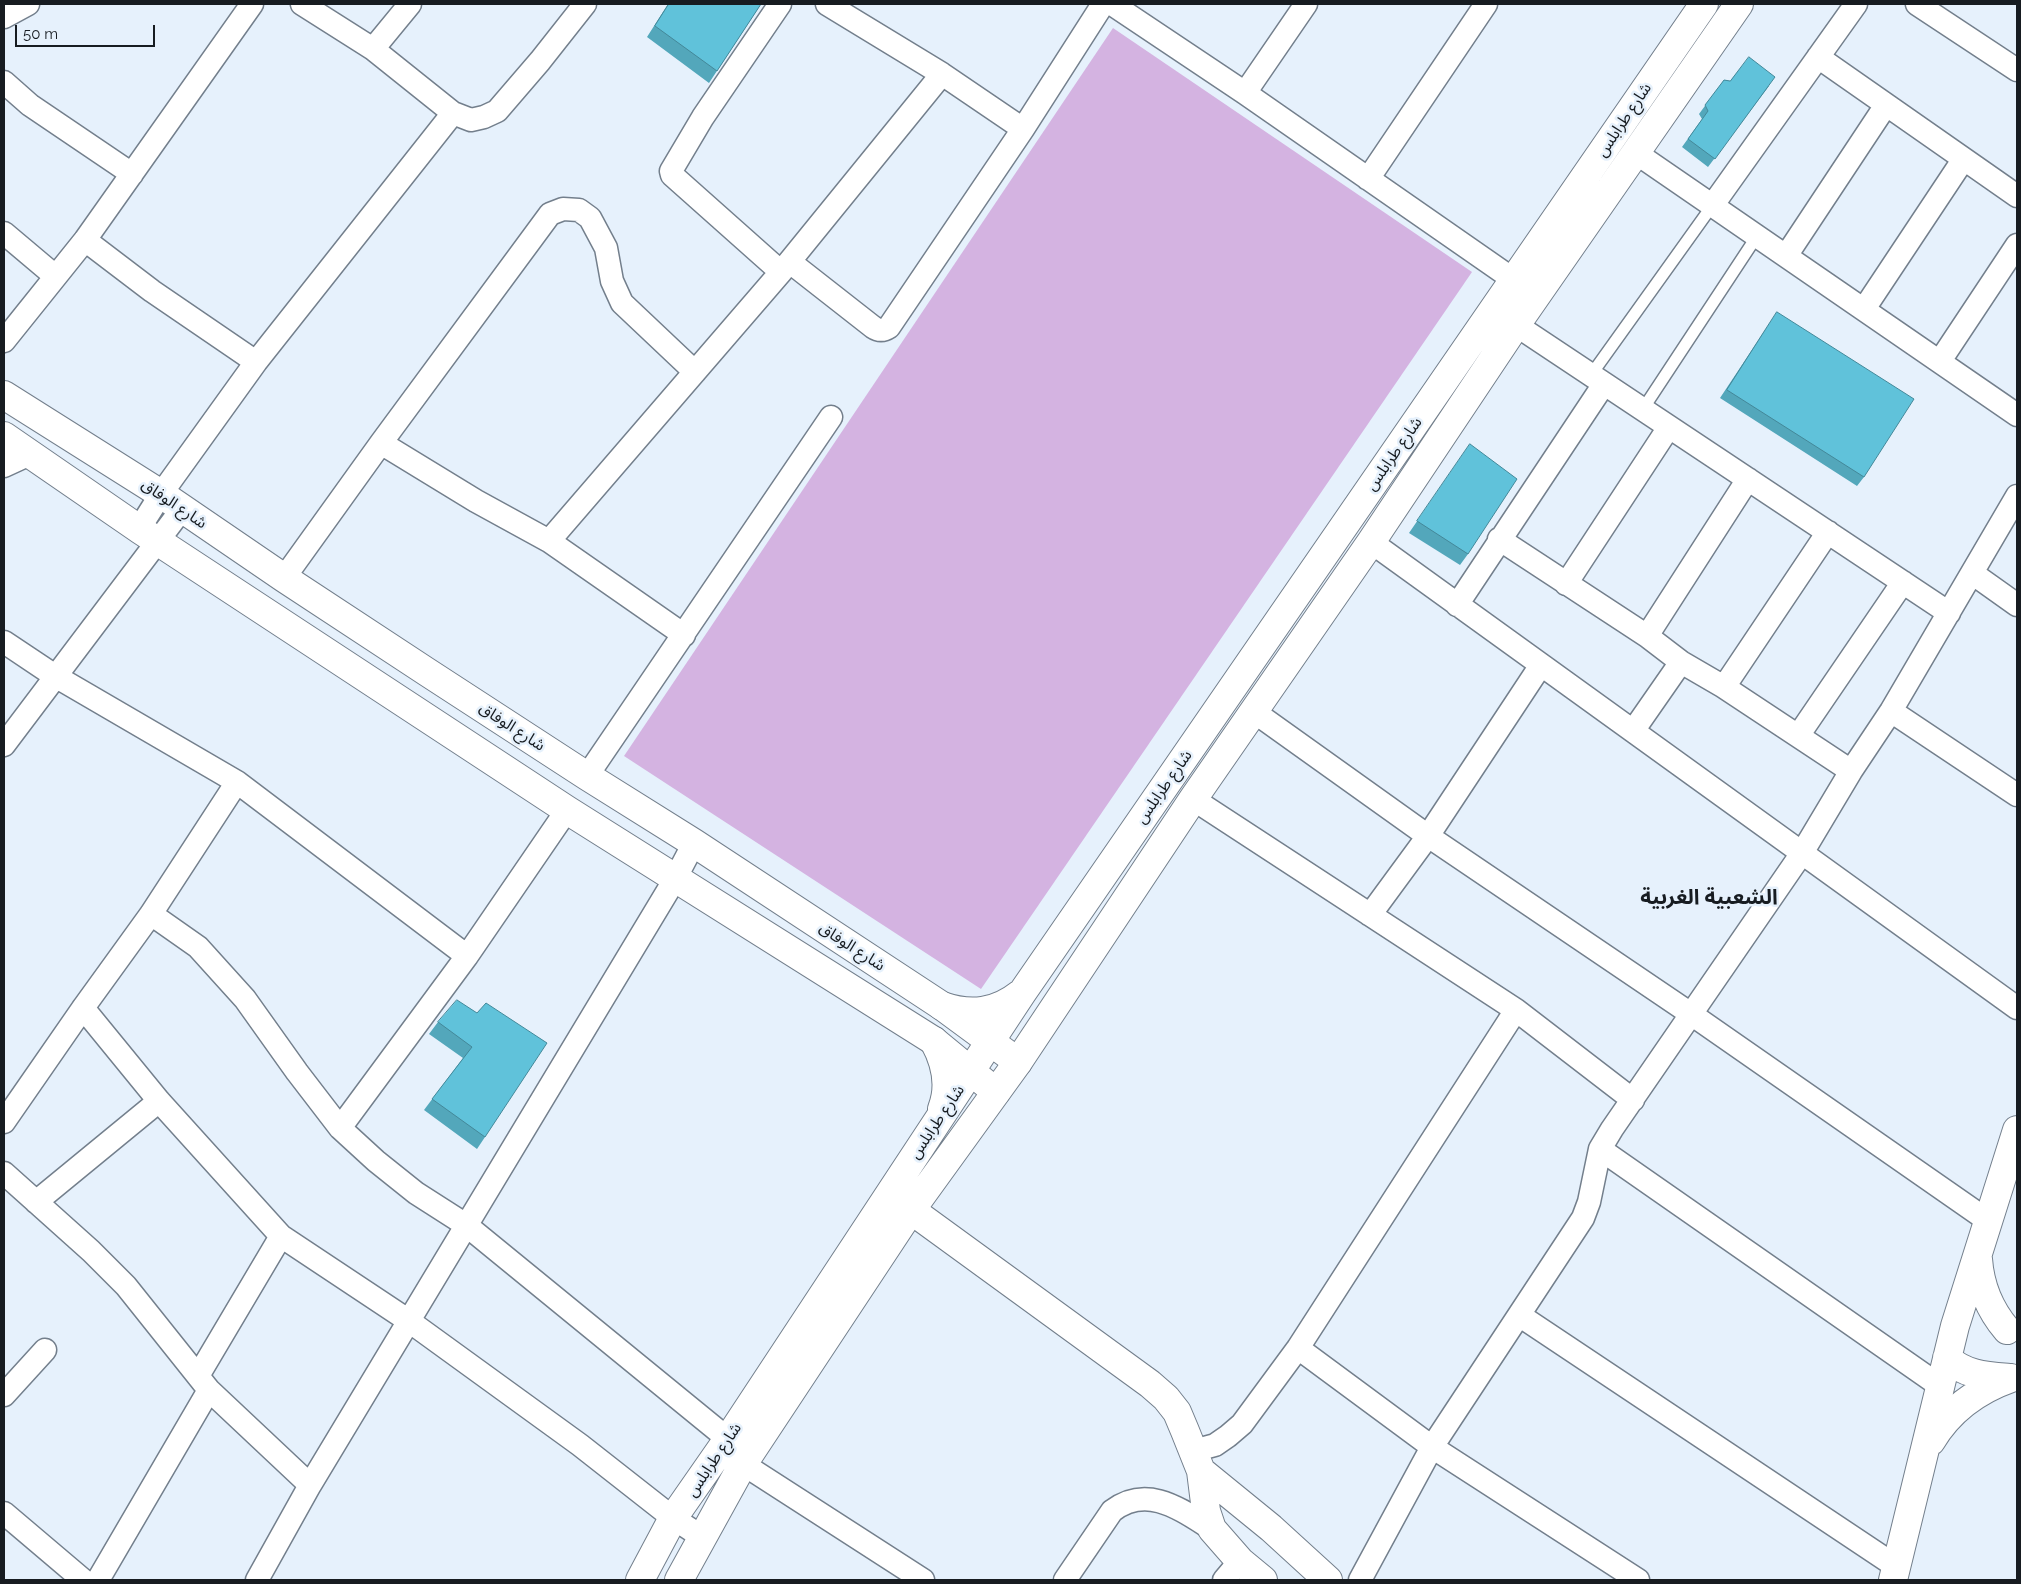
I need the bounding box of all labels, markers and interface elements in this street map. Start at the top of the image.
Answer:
scale bar [18,15,158,47]
text: 50 m [23,25,58,43]
street label: شارع طرابلس [1592,79,1656,161]
street label: شارع طرابلس [1362,414,1426,494]
street label: شارع الوفاق [138,475,210,533]
street label: شارع الوفاق [475,699,549,755]
street label: شارع طرابلس [1132,747,1196,827]
district label: الشعبية الغربية [1640,885,1778,911]
street label: شارع الوفاق [815,919,889,975]
street label: شارع طرابلس [905,1081,969,1163]
street label: شارع طرابلس [682,1419,746,1501]

